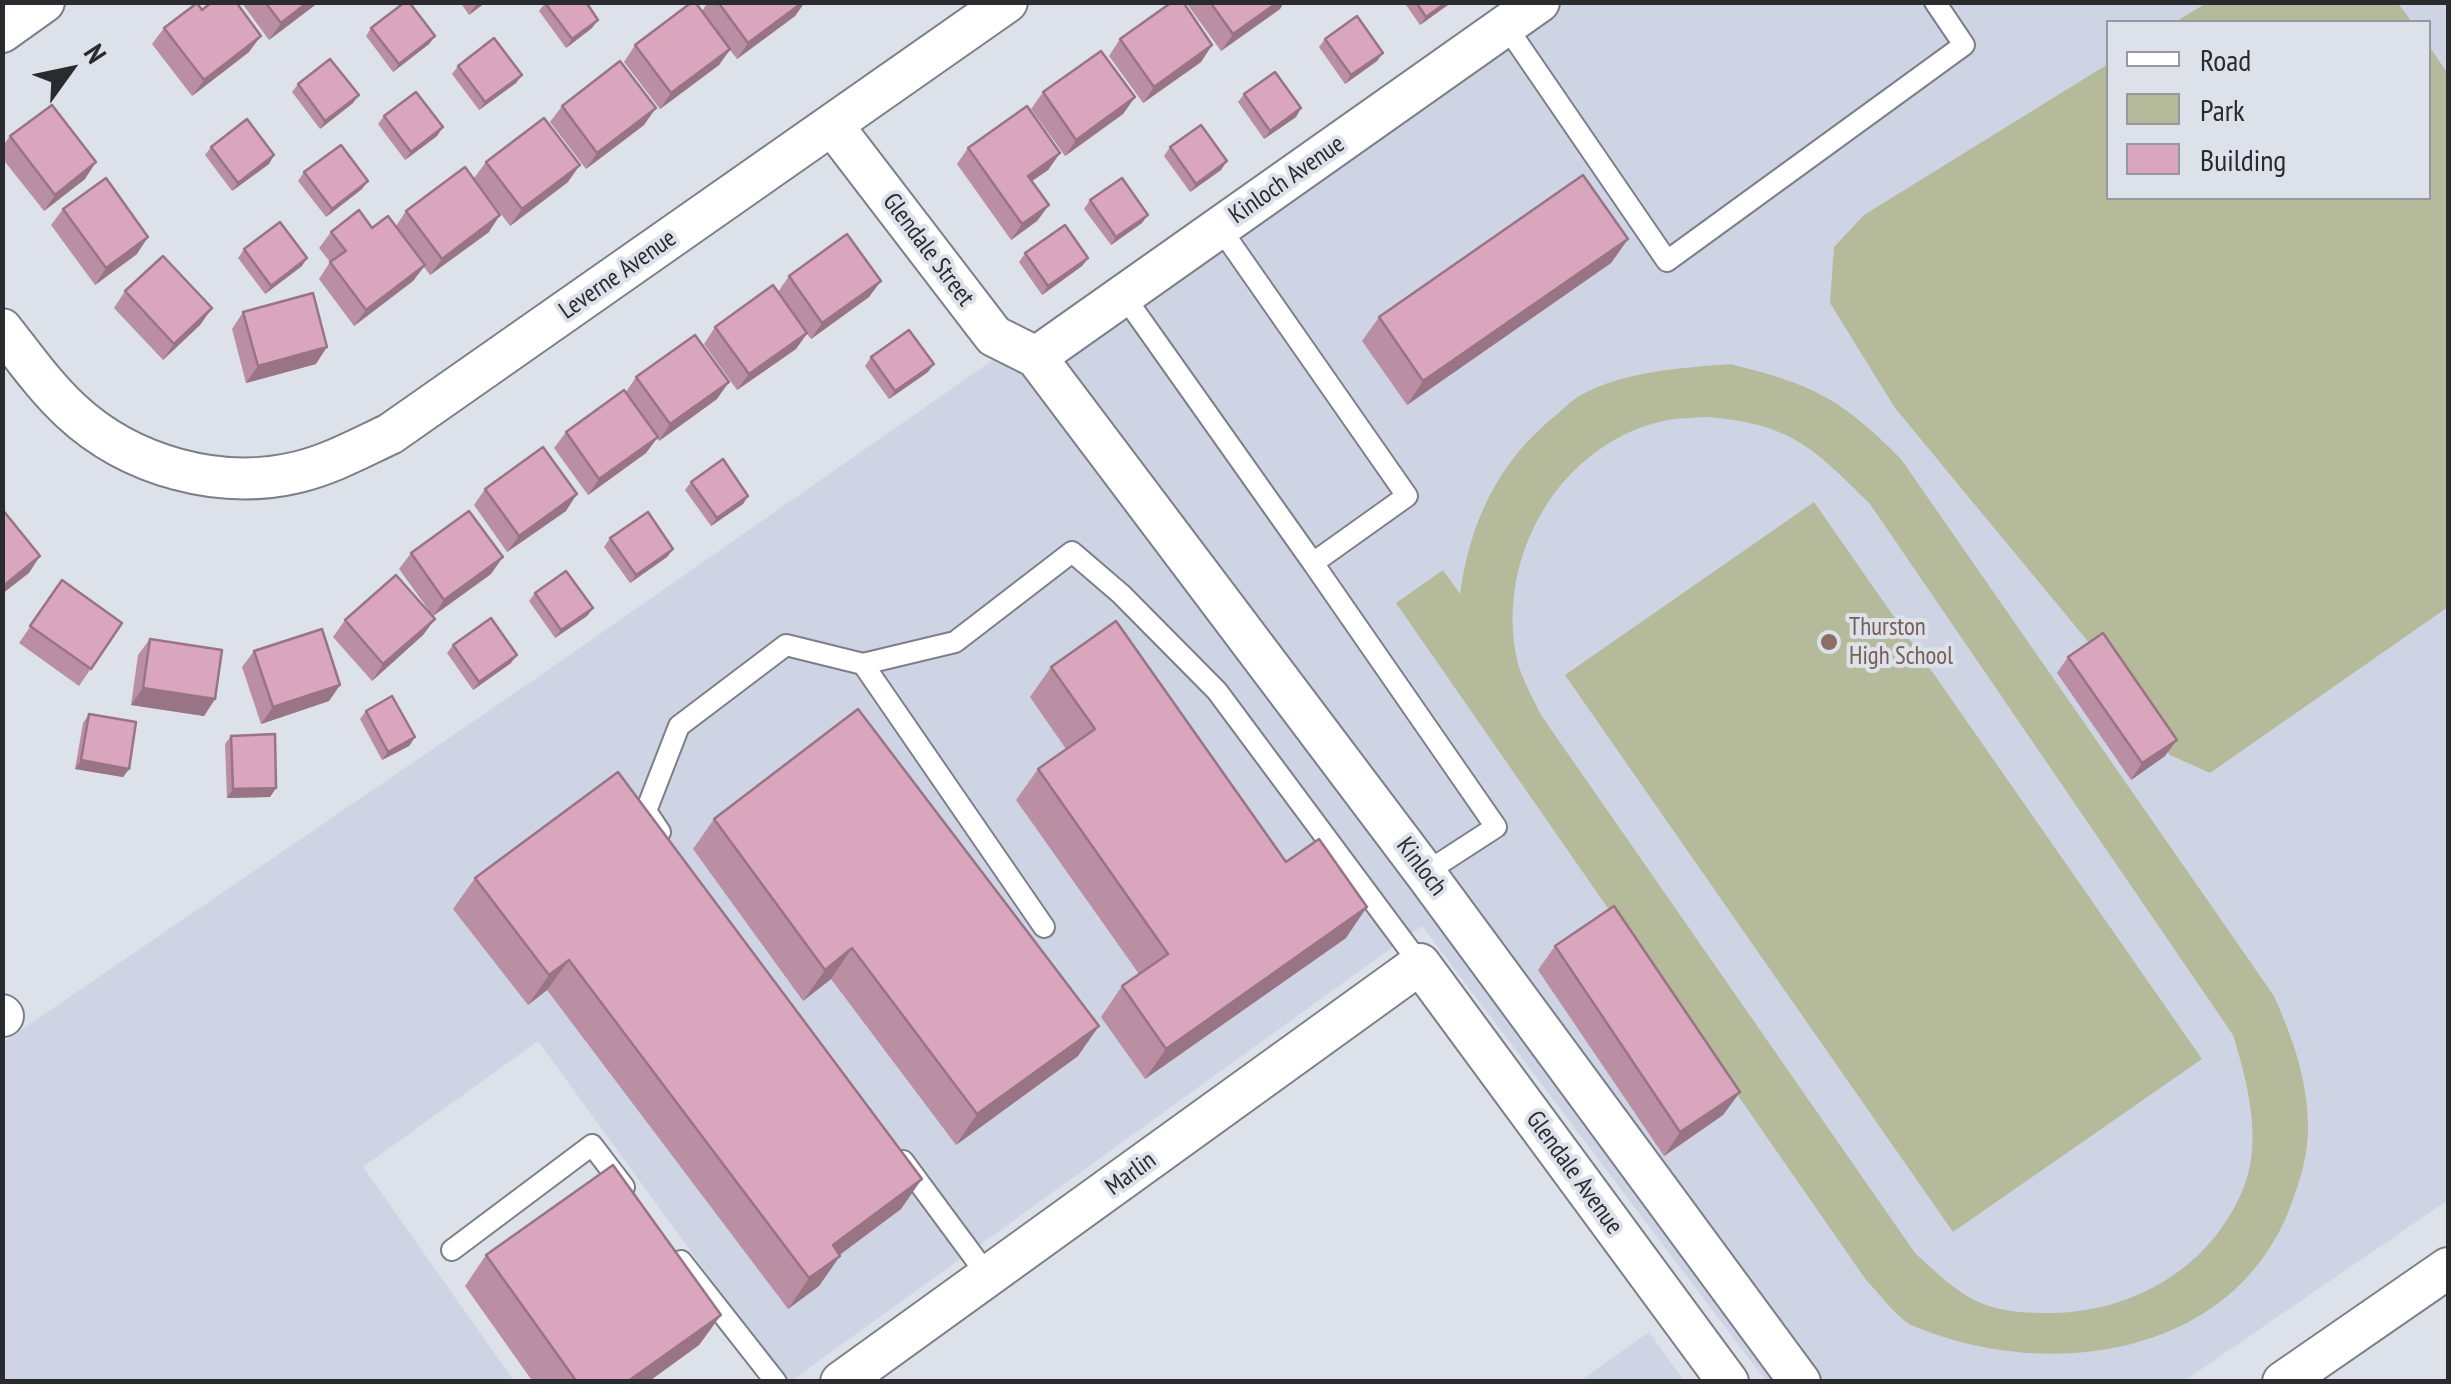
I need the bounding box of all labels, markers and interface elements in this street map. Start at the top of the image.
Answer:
north arrow [20,20,120,120]
legend [2106,20,2431,200]
text: N [76,37,115,70]
text: Road [2200,40,2251,79]
text: Park [2200,90,2245,129]
street label: Kinloch Avenue [1224,129,1350,231]
text: Building [2200,140,2286,179]
street label: Glendale Street [876,188,980,312]
street label: Leverne Avenue [554,224,682,326]
place label: Thurston High School [1849,613,1953,672]
marker: Thurston High School [1818,631,1840,653]
street label: Kinloch [1389,832,1453,902]
street label: Glendale Avenue [1519,1106,1629,1240]
street label: Marlin [1100,1146,1162,1202]

